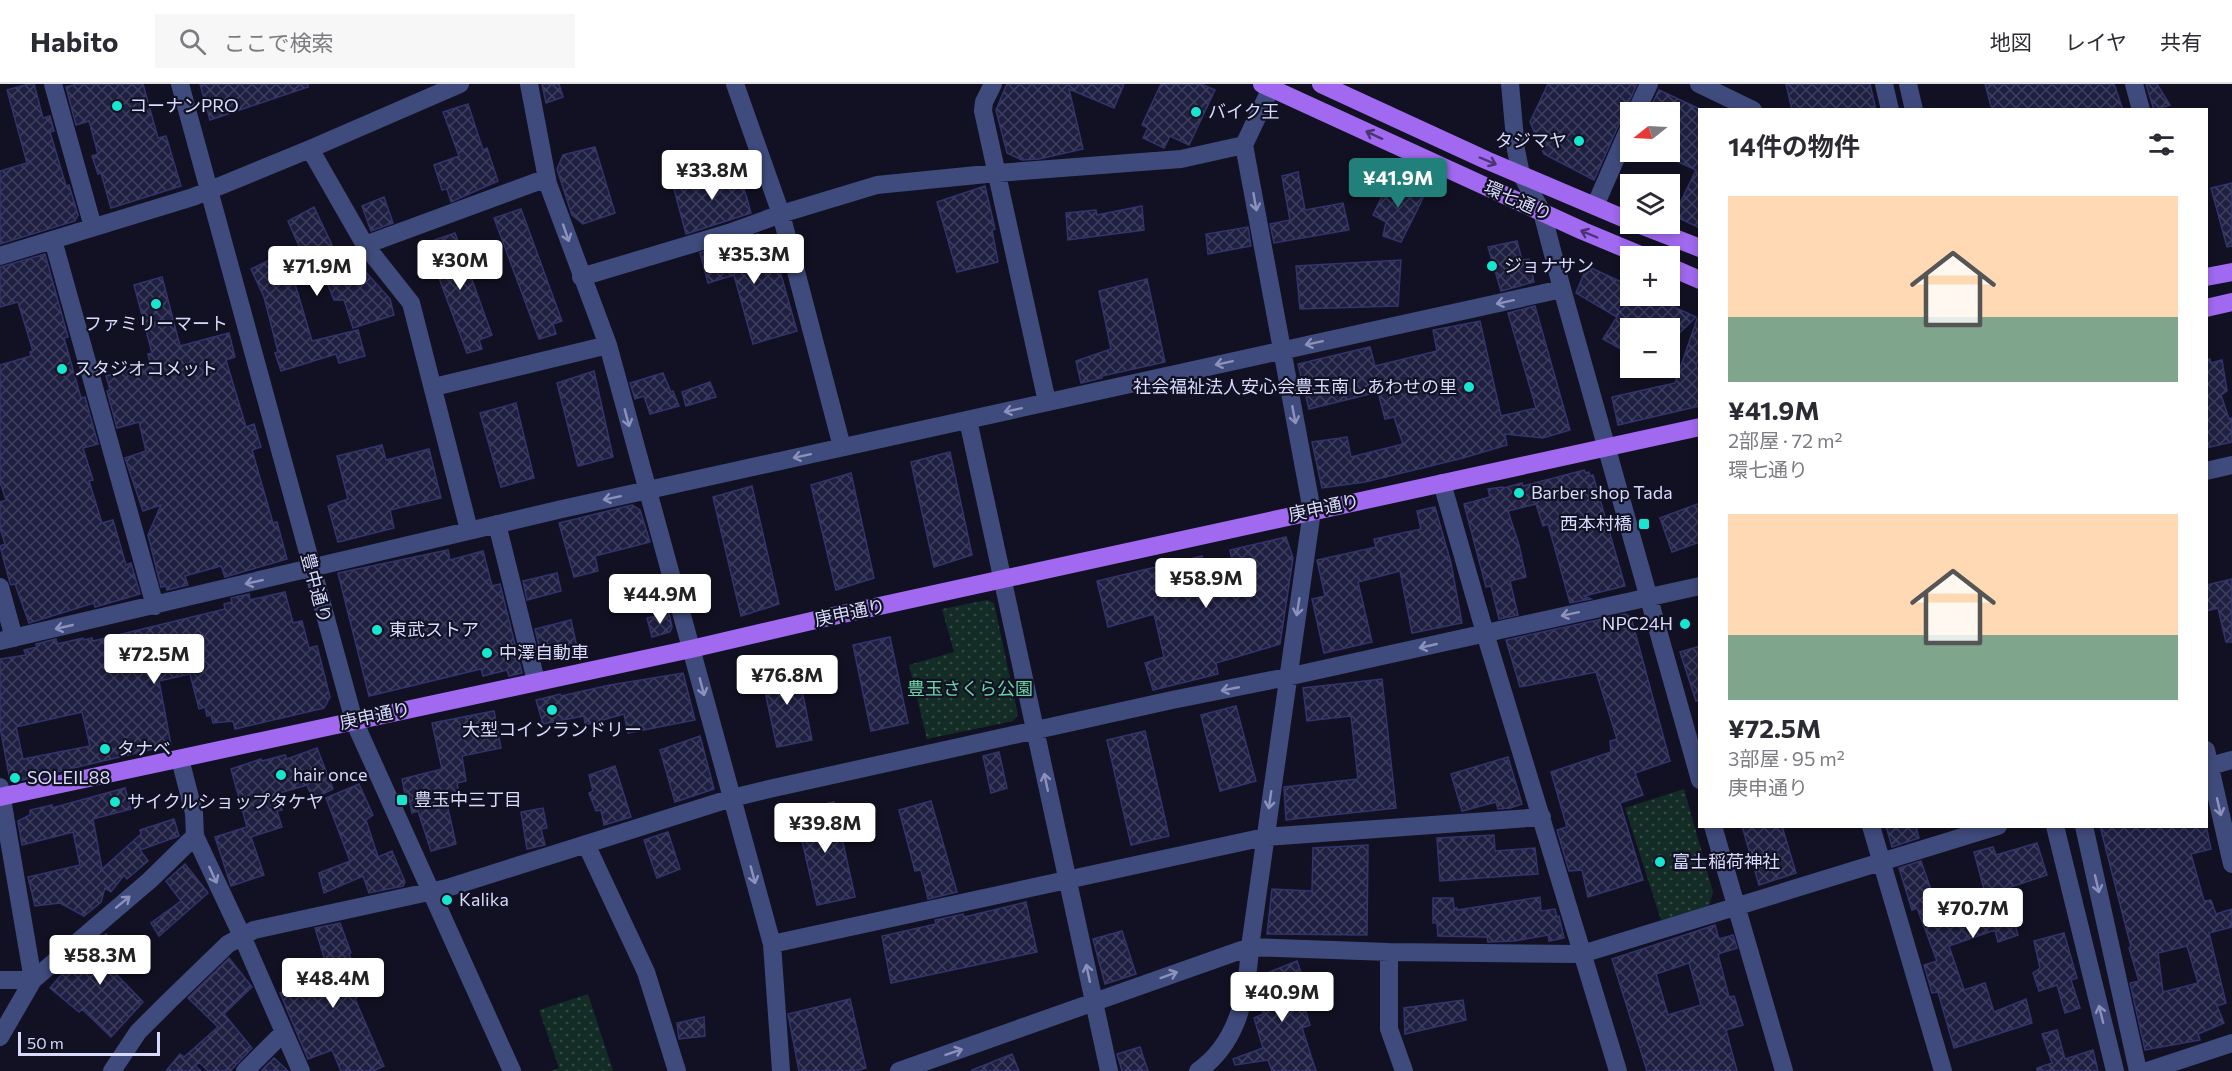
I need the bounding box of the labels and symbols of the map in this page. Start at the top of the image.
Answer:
place label: コーナンPRO [129,94,239,116]
marker: コーナンPRO [110,99,124,113]
place label: バイク王 [1208,100,1280,122]
north arrow [1620,102,1680,162]
marker: バイク王 [1189,105,1203,119]
one-way arrow [1365,129,1383,141]
place label: タジマヤ [1495,129,1567,151]
marker: タジマヤ [1572,134,1586,148]
pin: ¥33.8M [663,150,761,201]
one-way arrow [1479,156,1497,167]
pin: ¥41.9M [1349,158,1447,209]
street label: 環七通り [1481,175,1556,225]
one-way arrow [1249,192,1260,212]
one-way arrow [561,223,572,242]
one-way arrow [1581,228,1599,239]
pin: ¥35.3M [705,234,803,285]
pin: ¥30M [424,240,496,291]
pin: ¥71.9M [268,246,366,297]
place label: ジョナサン [1504,254,1594,276]
marker: ジョナサン [1485,259,1499,273]
one-way arrow [1495,296,1514,308]
marker: ファミリーマート [149,297,163,311]
place label: ファミリーマート [84,312,228,334]
one-way arrow [1305,338,1324,350]
place label: スタジオコメット [74,357,218,379]
one-way arrow [1215,358,1235,369]
marker: スタジオコメット [55,362,69,376]
place label: 社会福祉法人安心会豊玉南しあわせの里 [1133,375,1457,397]
marker: 社会福祉法人安心会豊玉南しあわせの里 [1462,380,1476,394]
one-way arrow [1004,404,1023,416]
one-way arrow [1289,404,1300,424]
one-way arrow [622,408,633,427]
one-way arrow [793,450,812,462]
place label: Barber shop Tada [1531,481,1673,503]
marker: Barber shop Tada [1512,486,1526,500]
street label: 庚申通り [1286,489,1361,525]
one-way arrow [603,492,622,504]
place label: 西本村橋 [1560,512,1632,534]
marker: 西本村橋 [1637,517,1651,531]
street label: 豊中通り [297,550,337,625]
pin: ¥58.9M [1157,558,1255,609]
pin: ¥44.9M [611,574,709,625]
one-way arrow [245,577,264,589]
street label: 庚申通り [812,594,887,630]
one-way arrow [1292,597,1303,616]
one-way arrow [1561,609,1580,621]
place label: NPC24H [1602,612,1673,634]
marker: NPC24H [1678,617,1692,631]
place label: 東武ストア [389,618,479,640]
one-way arrow [55,621,74,633]
marker: 東武ストア [370,623,384,637]
pin: ¥72.5M [105,634,203,685]
one-way arrow [1419,640,1438,652]
place label: 中澤自動車 [499,641,589,663]
marker: 中澤自動車 [480,646,494,660]
pin: ¥76.8M [738,655,836,706]
one-way arrow [697,677,708,696]
park label: 豊玉さくら公園 [907,677,1033,699]
one-way arrow [1221,684,1240,695]
street label: 庚申通り [337,697,412,733]
marker: 大型コインランドリー [545,703,559,717]
place label: 大型コインランドリー [462,718,642,740]
place label: タナベ [117,737,171,759]
marker: タナベ [98,742,112,756]
place label: hair once [293,763,367,785]
place label: SOLEIL88 [27,766,111,788]
marker: hair once [274,768,288,782]
marker: SOLEIL88 [8,771,22,785]
one-way arrow [1040,773,1052,792]
place label: 豊玉中三丁目 [414,788,522,810]
place label: サイクルショップタケヤ [127,790,324,812]
one-way arrow [1265,790,1276,809]
marker: 豊玉中三丁目 [395,793,409,807]
marker: サイクルショップタケヤ [108,795,122,809]
one-way arrow [2214,797,2226,816]
pin: ¥39.8M [776,803,874,854]
place label: 富士稲荷神社 [1672,850,1780,872]
marker: 富士稲荷神社 [1653,855,1667,869]
one-way arrow [208,865,220,883]
one-way arrow [748,865,759,884]
one-way arrow [2091,874,2103,893]
place label: Kalika [459,888,509,910]
pin: ¥70.7M [1924,888,2022,939]
marker: Kalika [440,893,454,907]
one-way arrow [115,896,131,909]
pin: ¥58.3M [51,935,149,986]
pin: ¥48.4M [284,958,382,1009]
one-way arrow [1082,964,1093,983]
one-way arrow [1159,969,1178,980]
pin: ¥40.9M [1233,972,1331,1023]
one-way arrow [2094,1005,2106,1024]
scale bar [18,1029,160,1056]
one-way arrow [944,1045,963,1056]

